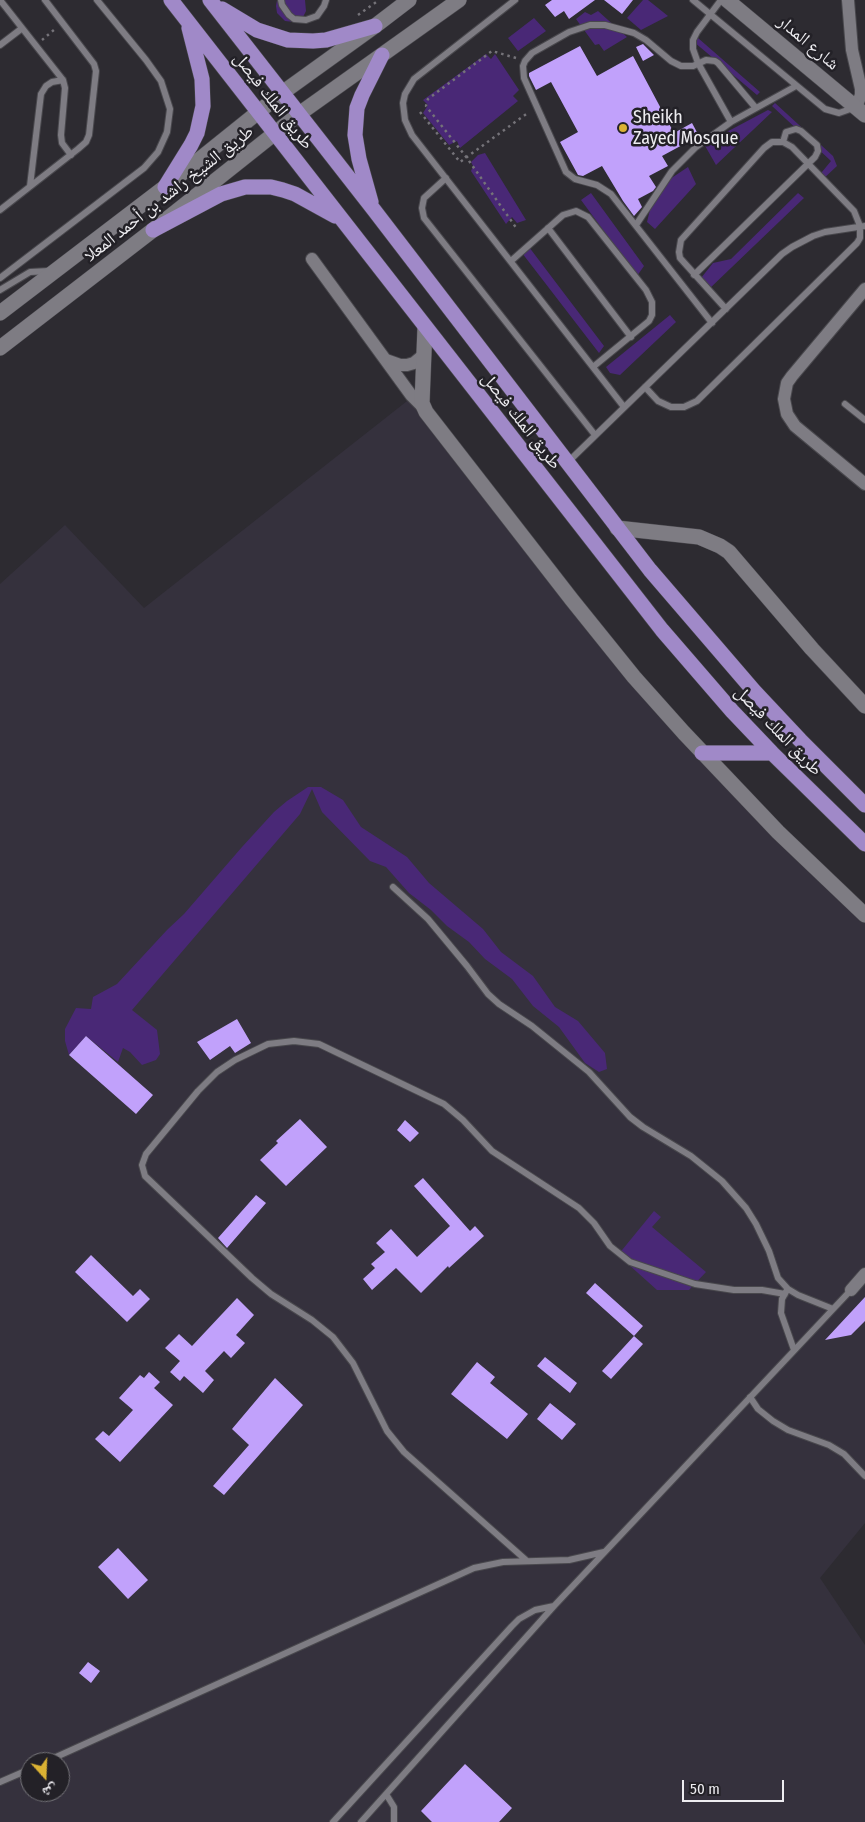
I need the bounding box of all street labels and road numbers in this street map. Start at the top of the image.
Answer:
street label: شارع المدار [773,11,843,75]
street label: طريق الملك فيصل [228,48,318,154]
street label: طريق الشيخ راشد بن أحمد المعلا [80,121,258,267]
street label: طريق الملك فيصل [476,368,566,474]
street label: طريق الملك فيصل [730,681,826,781]

